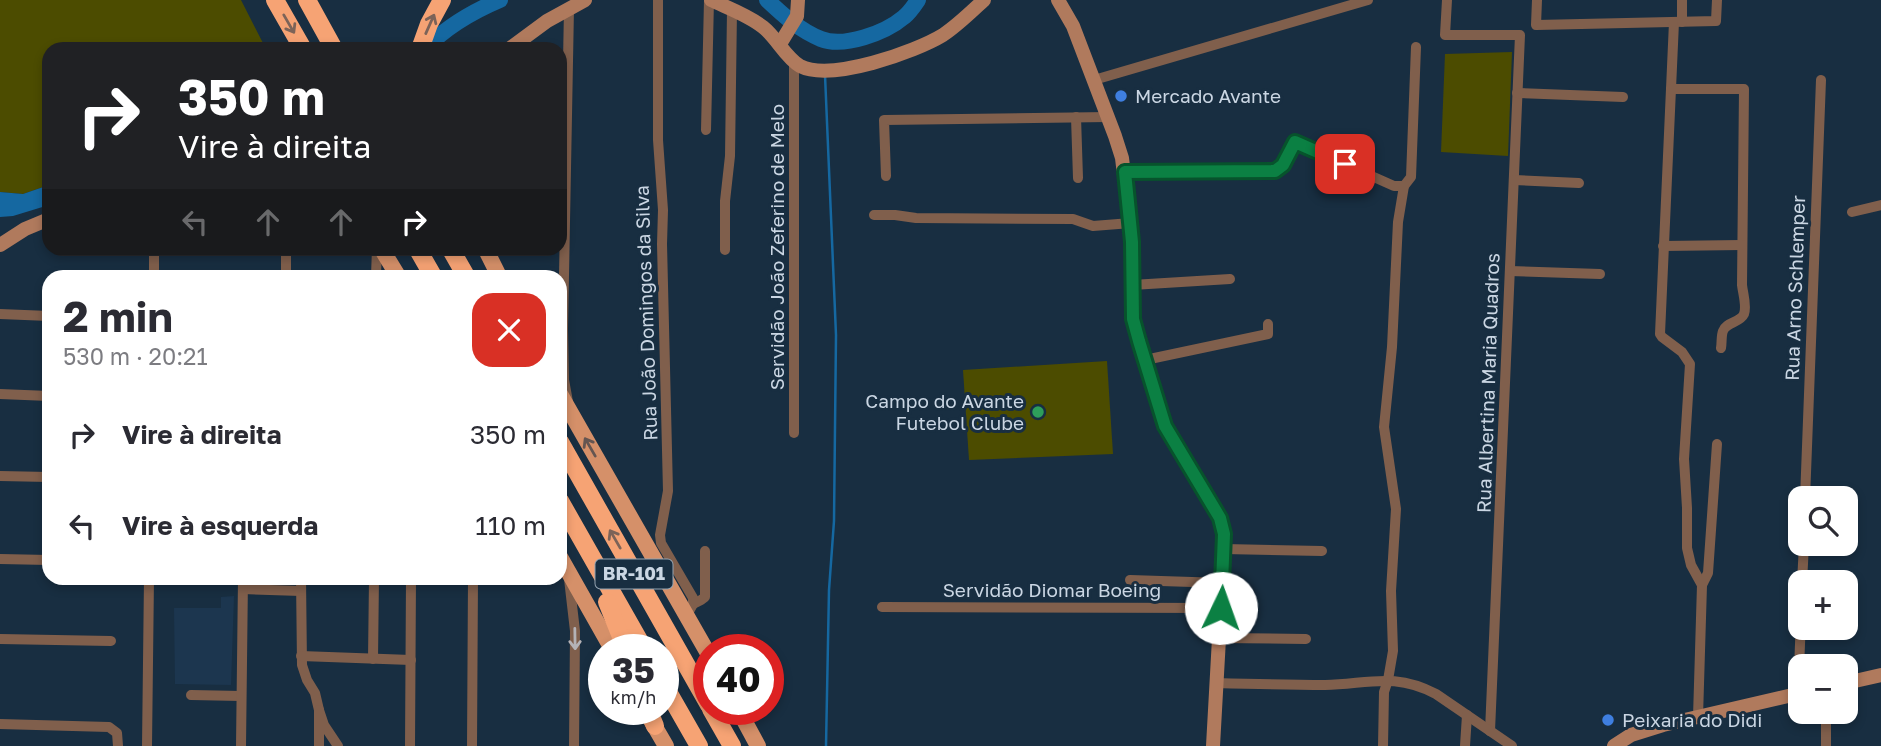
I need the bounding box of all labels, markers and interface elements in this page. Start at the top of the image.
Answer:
one-way arrow [282,14,296,34]
one-way arrow [424,14,437,35]
text: 350 m [178,67,325,126]
icon: right [63,70,154,161]
place label: Mercado Avante [1135,84,1281,107]
marker: Mercado Avante [1113,88,1129,104]
street label: Servidão João Zeferino de Melo [765,104,788,390]
text: Vire à direita [178,127,371,165]
pin [1315,134,1375,194]
icon: arrive [1326,145,1364,183]
street label: Rua João Domingos da Silva [630,185,661,441]
street label: Rua Arno Schlemper [1780,194,1809,381]
icon: left [176,203,214,241]
icon: ahead [249,203,287,241]
icon: ahead [322,203,360,241]
icon: right [395,203,433,241]
street label: Rua Albertina Maria Quadros [1471,253,1504,513]
text: 2 min [63,291,173,341]
button: close [472,293,546,367]
text: 530 m · 20:21 [63,342,208,370]
place label: Campo do Avante Futebol Clube [865,389,1024,434]
marker: Campo do Avante Futebol Clube [1030,404,1046,420]
icon: right [63,416,101,454]
text: Vire à direita [122,419,282,450]
text: 350 m [470,419,546,450]
one-way arrow [583,437,596,458]
map controls [1788,486,1858,724]
button: search [1788,486,1858,556]
icon: left [63,507,101,545]
text: Vire à esquerda [122,510,318,541]
text: 110 m [475,510,546,541]
one-way arrow [608,530,622,550]
road number: BR-101 [596,560,672,588]
button: + [1788,570,1858,640]
position arrow [1184,571,1258,645]
street label: Servidão Diomar Boeing [943,578,1161,601]
one-way arrow [568,627,582,650]
speed limit sign: 40 [693,634,784,725]
text: 35 [612,649,655,691]
button: − [1788,654,1858,724]
text: km/h [611,686,656,708]
place label: Peixaria do Didi [1622,708,1762,731]
marker: Peixaria do Didi [1600,712,1616,728]

